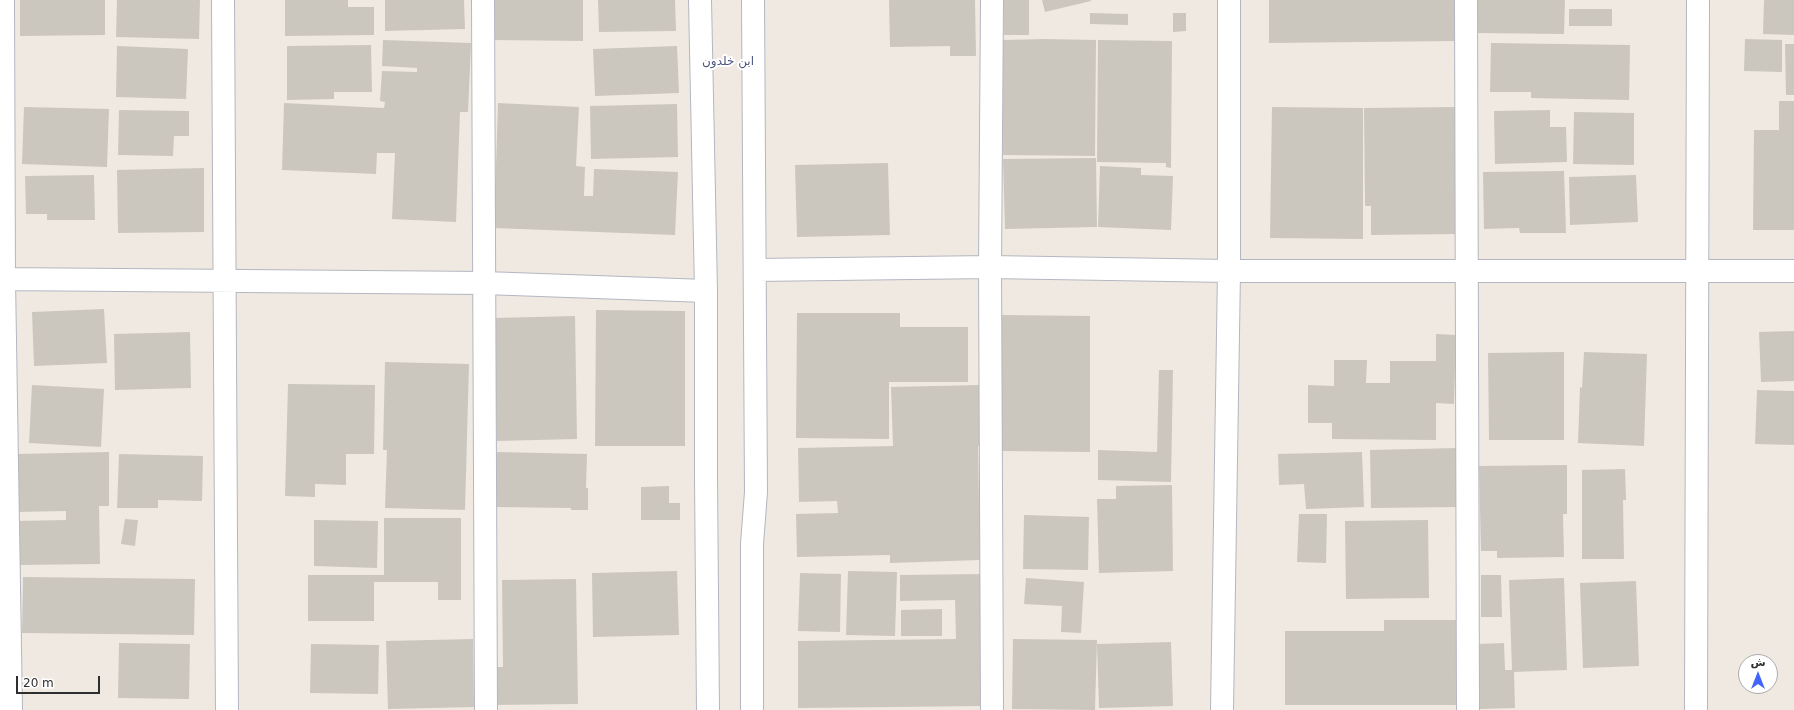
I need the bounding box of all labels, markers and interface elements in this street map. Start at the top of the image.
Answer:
district label: ابن خلدون [702,55,754,69]
north arrow [1738,654,1778,694]
text: ش [1750,656,1766,669]
scale bar [18,668,102,694]
text: 20 m [23,676,54,690]

